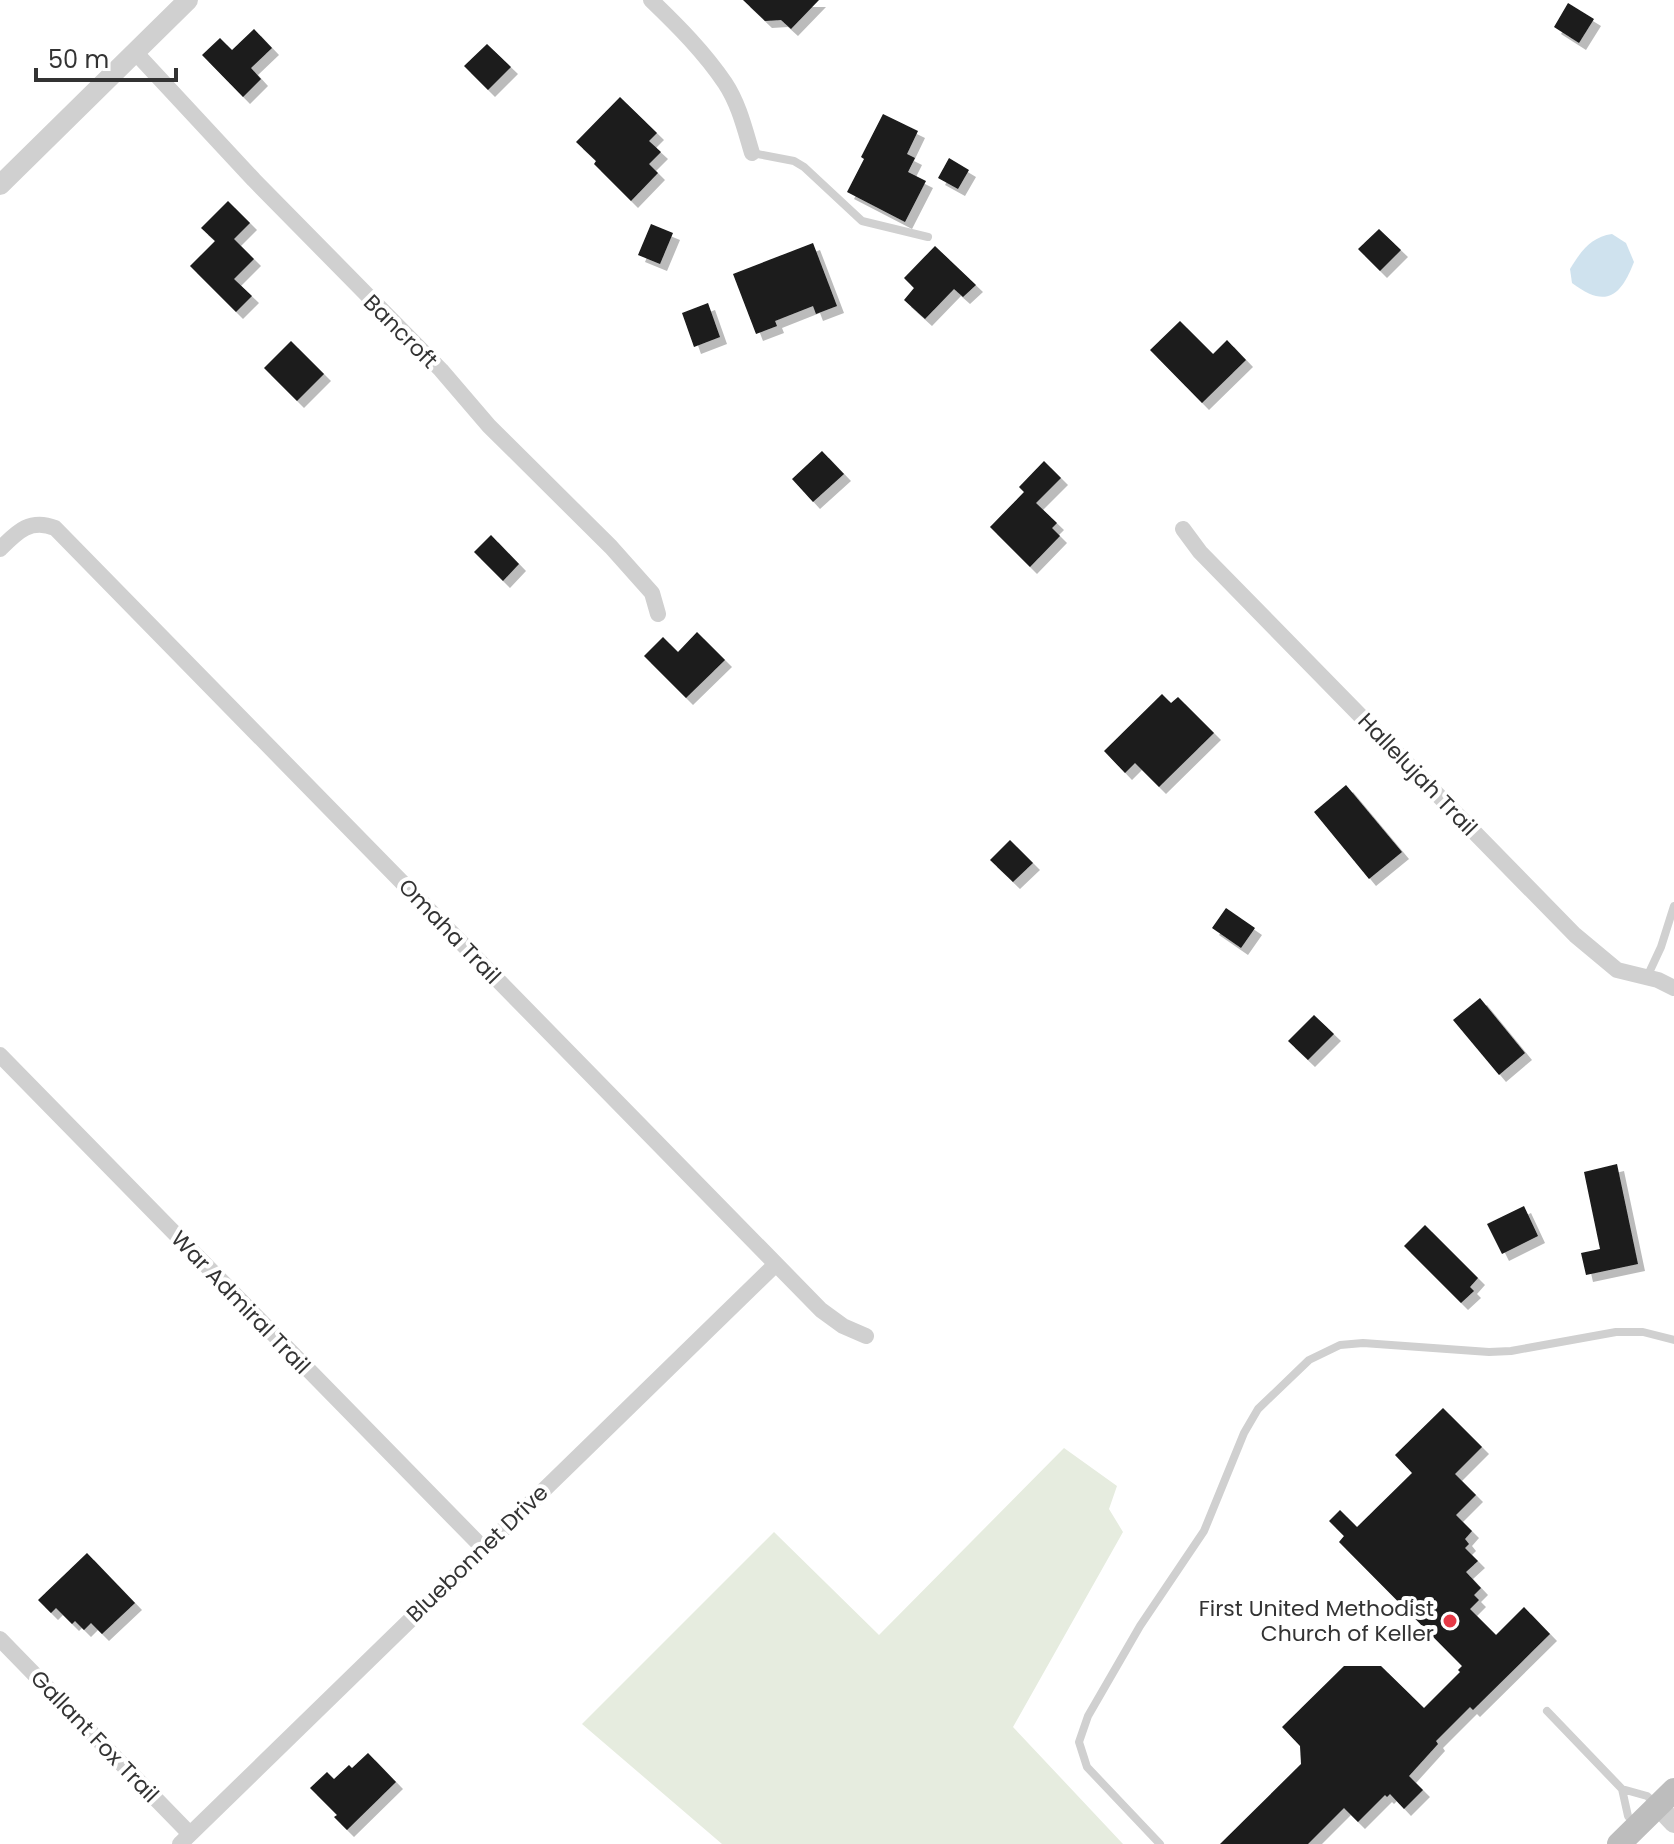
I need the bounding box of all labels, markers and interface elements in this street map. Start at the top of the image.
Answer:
scale bar [36,32,176,82]
text: 50 m [48,43,109,76]
street label: Bancroft [357,287,445,375]
street label: Hallelujah Trail [1351,706,1484,843]
street label: Omaha Trail [391,872,508,991]
street label: War Admiral Trail [164,1224,317,1381]
street label: Bluebonnet Drive [400,1477,555,1629]
place label: First United Methodist Church of Keller [1199,1593,1434,1649]
marker: First United Methodist Church of Keller [1441,1612,1459,1630]
street label: Gallant Fox Trail [23,1663,166,1809]

